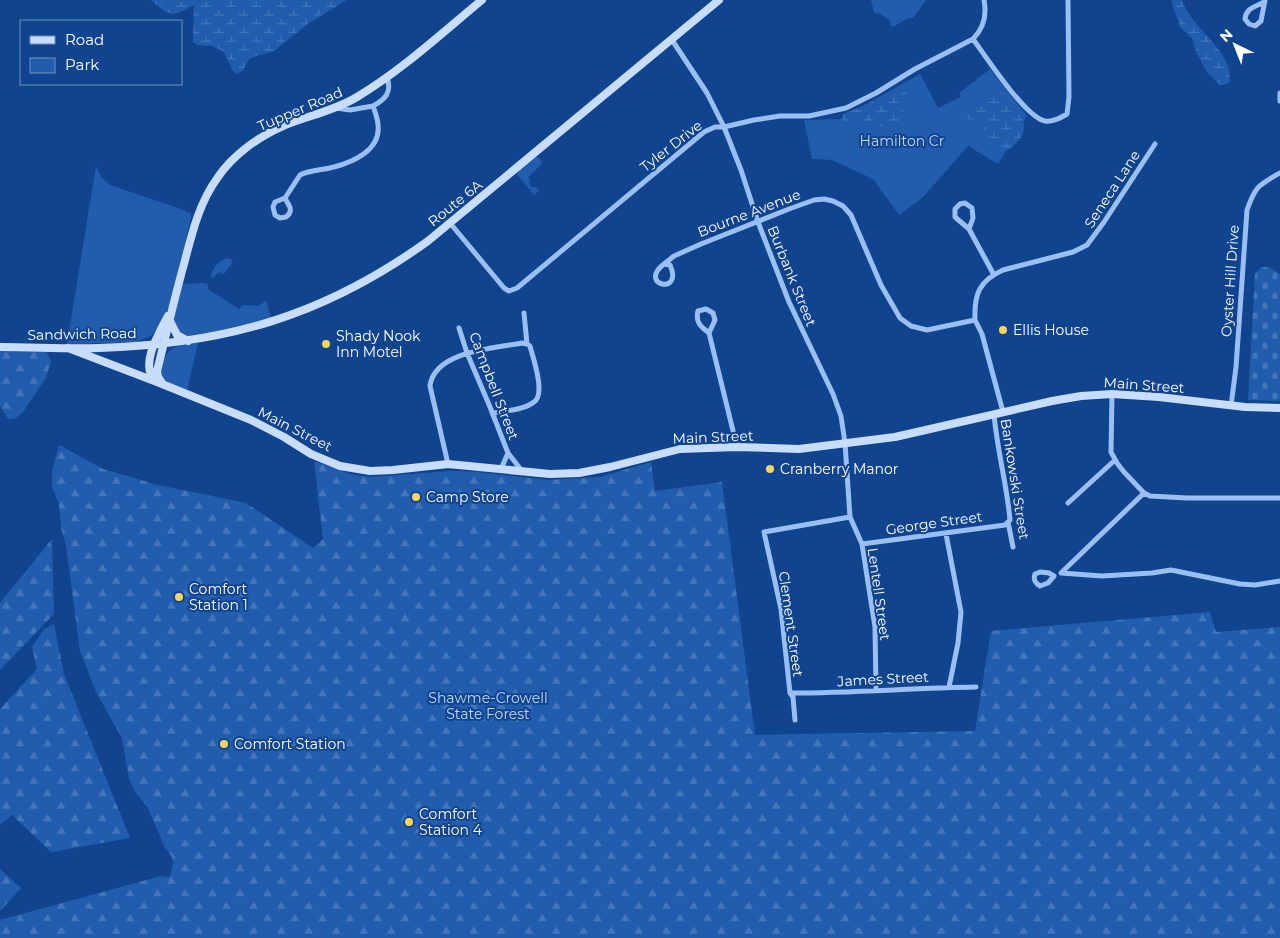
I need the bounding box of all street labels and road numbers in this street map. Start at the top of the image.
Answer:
street label: Tupper Road [255,83,345,135]
street label: Tyler Drive [636,116,706,176]
street label: Seneca Lane [1080,147,1144,231]
street label: Route 6A [424,175,486,230]
street label: Bourne Avenue [695,185,803,241]
street label: Burbank Street [764,223,821,329]
street label: Oyster Hill Drive [1217,224,1243,338]
street label: Sandwich Road [27,324,137,344]
street label: Campbell Street [465,330,523,443]
street label: Main Street [1103,373,1185,397]
street label: Main Street [255,403,335,456]
street label: Bankowski Street [997,417,1033,541]
street label: Main Street [672,427,754,447]
street label: George Street [884,507,984,539]
street label: Lentell Street [864,546,894,642]
street label: Clement Street [775,570,807,678]
street label: James Street [836,668,929,690]

